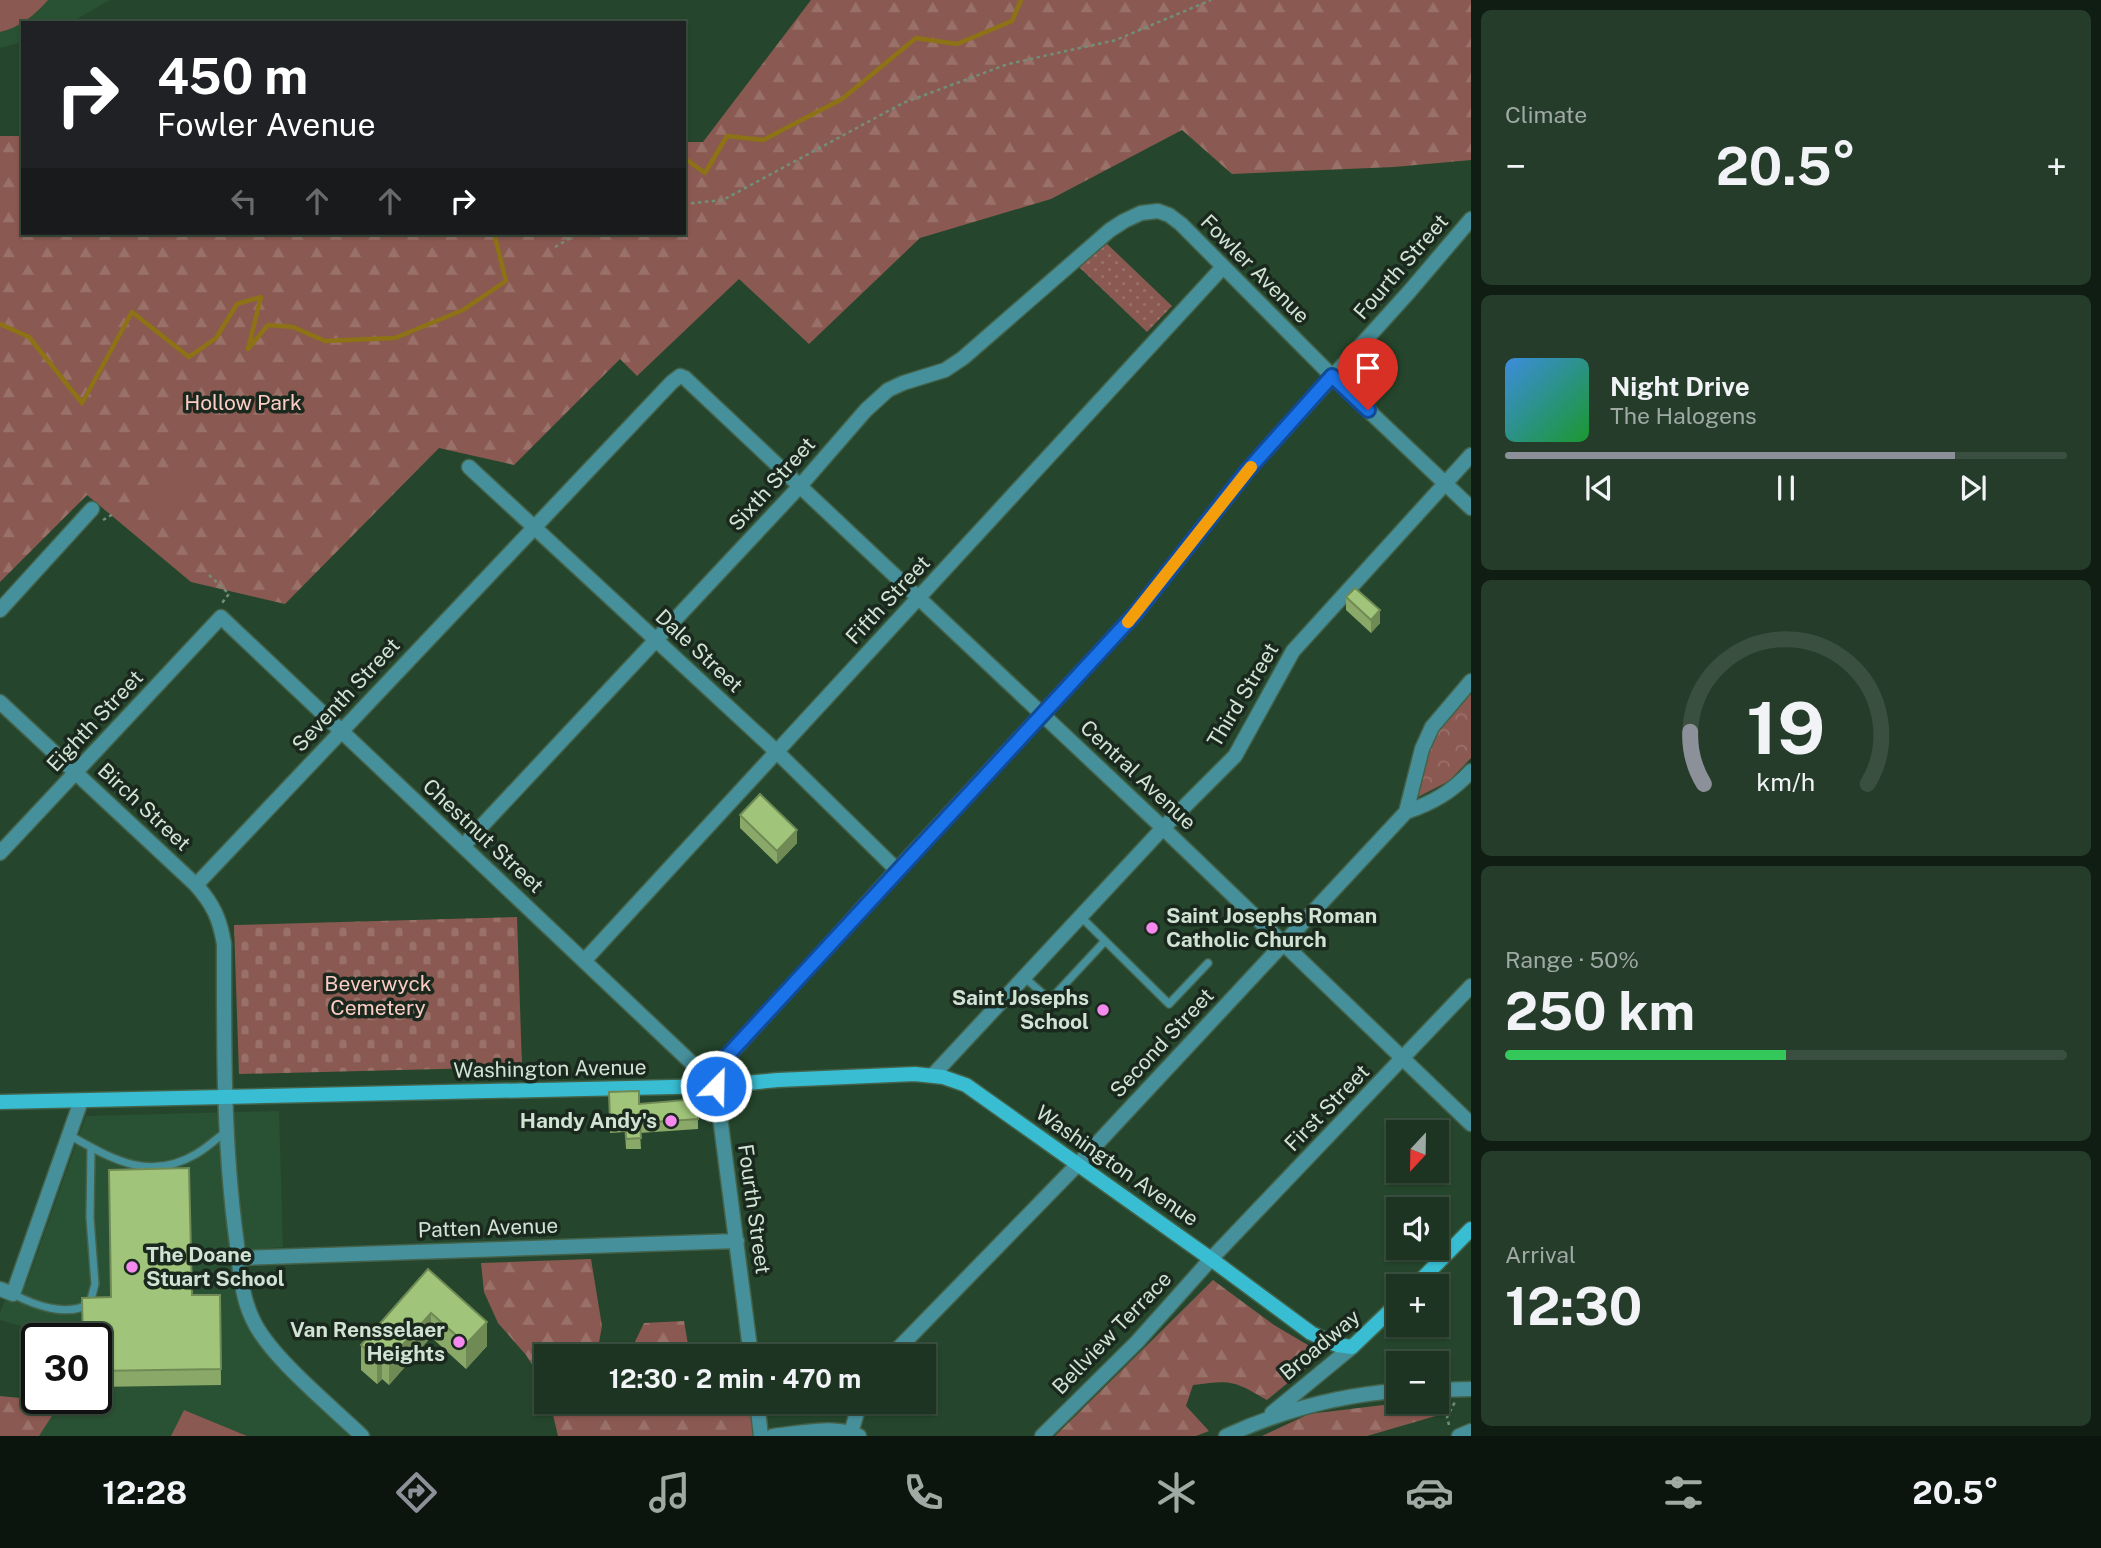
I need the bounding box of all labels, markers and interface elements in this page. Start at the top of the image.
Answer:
text: 450 m [157,47,308,105]
icon: right [42,49,133,140]
text: Climate [1505,101,1587,128]
text: Fowler Avenue [157,106,376,143]
text: 20.5° [1716,136,1856,197]
text: − [1505,144,1526,189]
text: + [2046,144,2067,189]
icon: left [225,182,263,220]
icon: ahead [298,182,336,220]
icon: ahead [371,182,409,220]
icon: right [444,182,482,220]
street label: Fowler Avenue [1196,209,1315,328]
street label: Fourth Street [1348,209,1453,324]
pin [1338,338,1398,410]
icon: arrive [1349,349,1387,387]
text: Night Drive [1610,371,1750,402]
park label: Hollow Park [184,390,302,415]
text: The Halogens [1610,402,1757,429]
street label: Sixth Street [723,432,820,536]
icon: previous [1580,469,1618,507]
icon: pause [1767,469,1805,507]
icon: next [1954,469,1992,507]
street label: Fifth Street [840,550,935,649]
street label: Dale Street [651,604,748,697]
street label: Seventh Street [287,633,405,757]
street label: Third Street [1202,638,1283,751]
street label: Eighth Street [41,665,148,776]
text: 19 [1746,685,1826,770]
street label: Central Avenue [1075,715,1201,835]
street label: Birch Street [93,757,196,856]
text: km/h [1757,767,1815,797]
street label: Chestnut Street [418,773,549,898]
place label: Saint Josephs Roman Catholic Church [1166,903,1377,952]
marker: Saint Josephs Roman Catholic Church [1144,920,1160,936]
text: Range · 50% [1505,946,1639,973]
park label: Beverwyck Cemetery [324,971,432,1020]
text: 250 km [1505,981,1695,1042]
street label: Second Street [1105,983,1219,1102]
place label: Saint Josephs School [952,985,1089,1034]
marker: Saint Josephs School [1095,1002,1111,1018]
position arrow [679,1049,753,1123]
street label: Washington Avenue [453,1054,647,1083]
street label: First Street [1279,1059,1374,1156]
street label: Washington Avenue [1031,1100,1204,1231]
place label: Handy Andy's [520,1108,657,1133]
marker: Handy Andy's [663,1113,679,1129]
north arrow [1386,1120,1449,1183]
map controls [1386,1120,1449,1414]
street label: Fourth Street [733,1142,776,1276]
button: sound [1386,1197,1449,1260]
street label: Patten Avenue [417,1213,559,1242]
text: Arrival [1505,1241,1576,1268]
place label: The Doane Stuart School [146,1242,285,1291]
marker: The Doane Stuart School [124,1259,140,1275]
street label: Bellview Terrace [1047,1266,1176,1399]
button: + [1386,1274,1449,1337]
text: 12:30 [1505,1276,1642,1337]
street label: Broadway [1275,1304,1365,1385]
place label: Van Rensselaer Heights [290,1317,445,1366]
speed limit sign: 30 [21,1323,112,1414]
marker: Van Rensselaer Heights [451,1334,467,1350]
button: − [1386,1351,1449,1414]
text: 12:30 · 2 min · 470 m [609,1363,861,1394]
icon: directions [392,1468,441,1517]
icon: music [645,1468,694,1517]
icon: phone [899,1468,948,1517]
icon: climate [1152,1468,1201,1517]
icon: car [1405,1468,1454,1517]
icon: filters [1659,1468,1708,1517]
text: 12:28 [102,1474,187,1511]
text: 20.5° [1912,1474,1999,1511]

